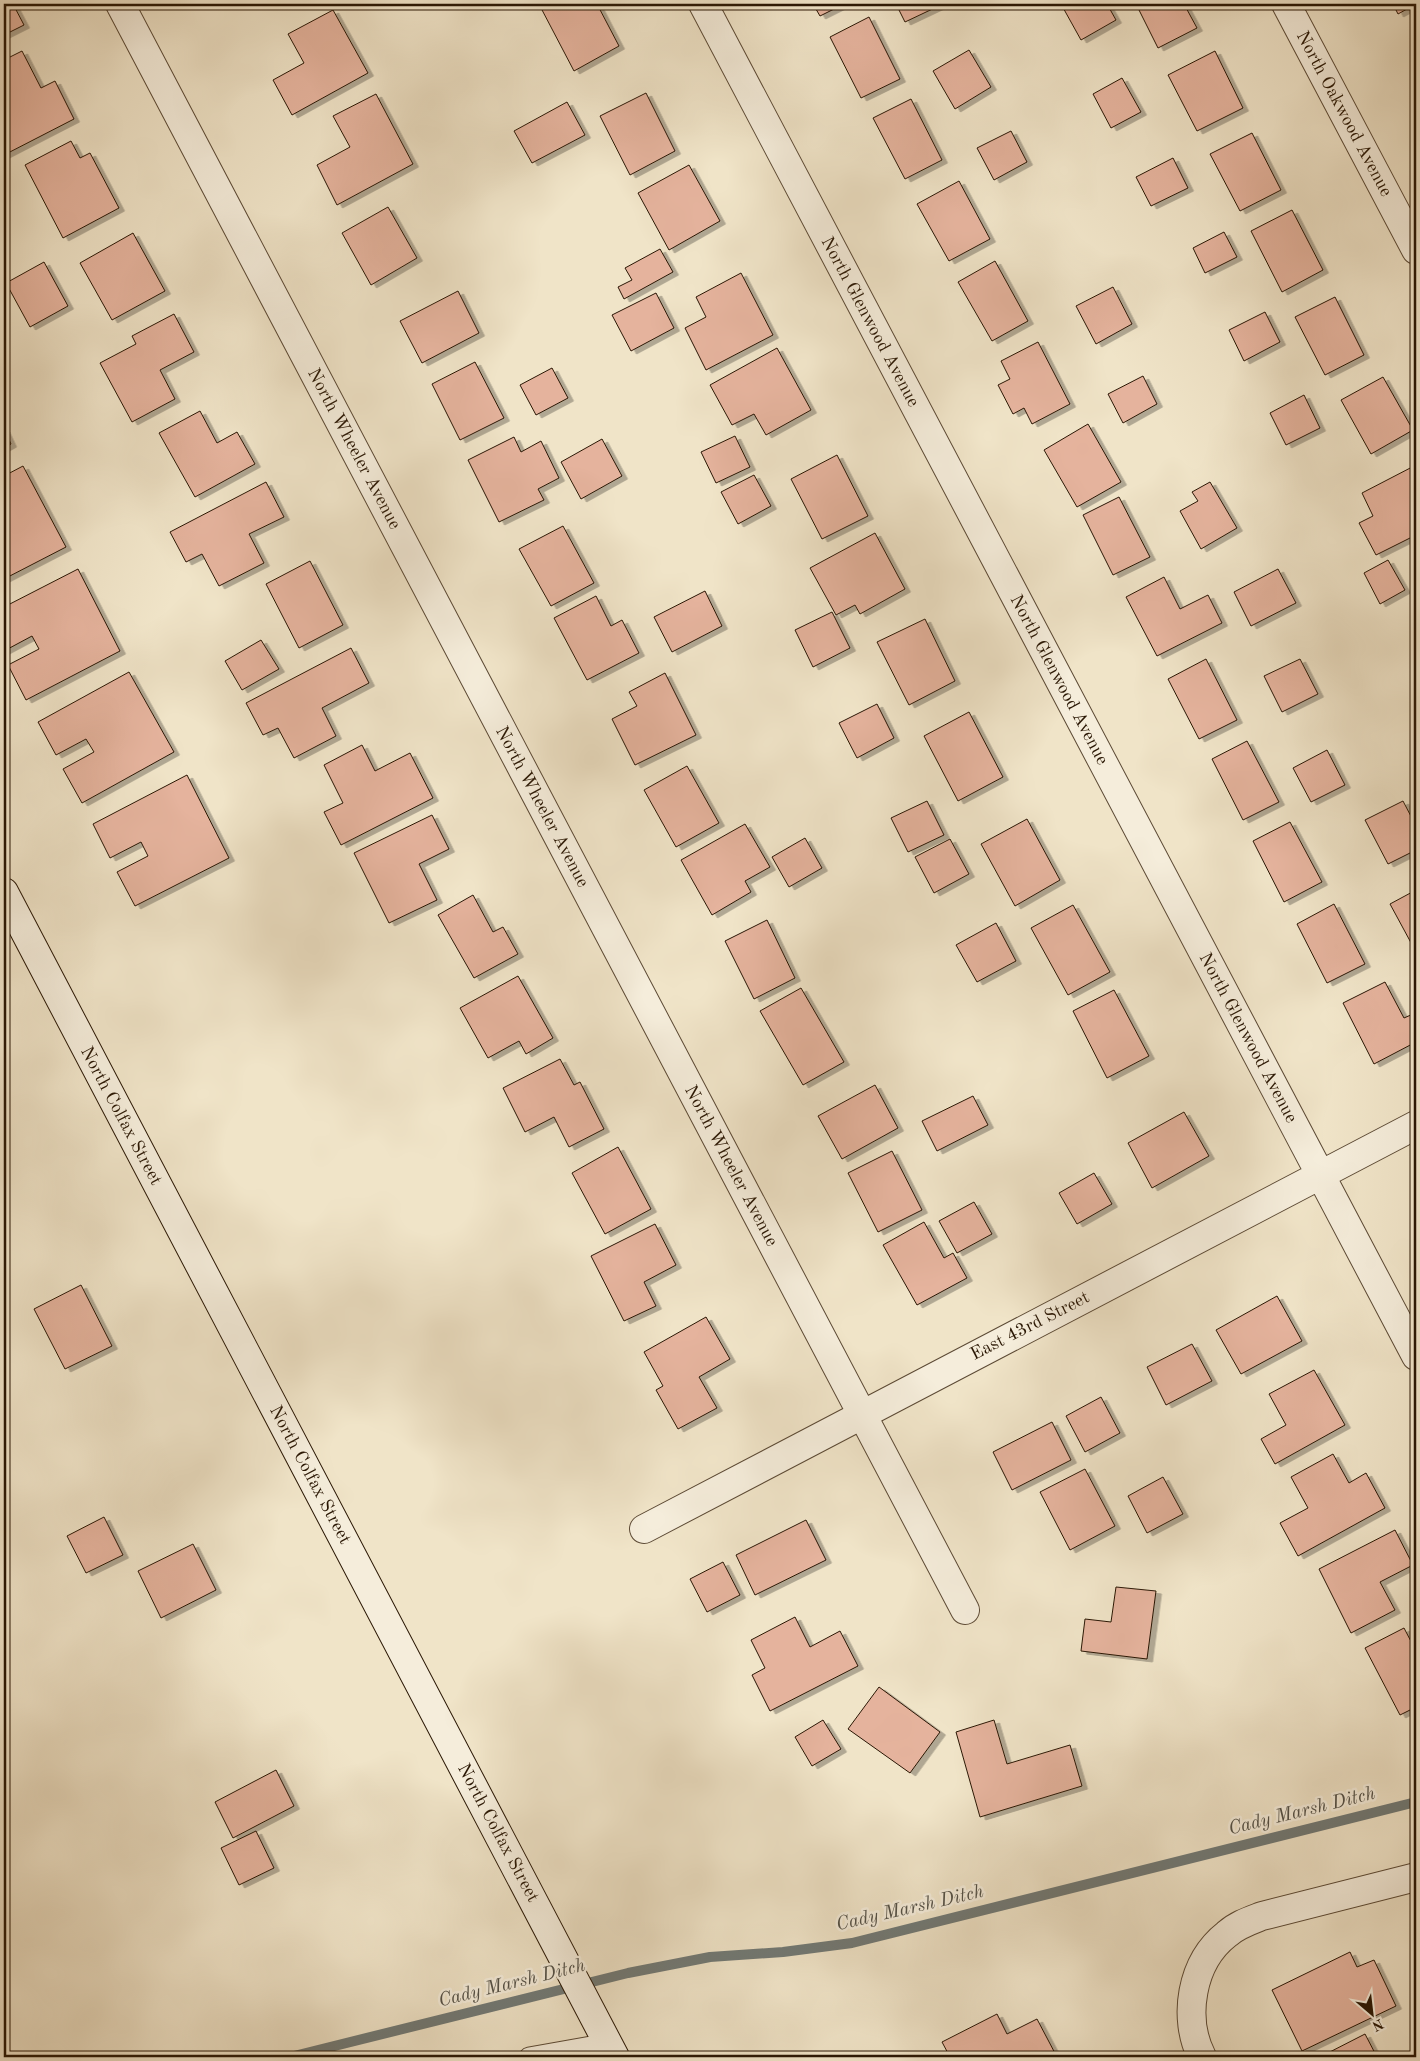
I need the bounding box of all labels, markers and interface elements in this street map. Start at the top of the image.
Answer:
street label: North Oakwood Avenue [1293,28,1395,200]
street label: North Glenwood Avenue [818,234,922,410]
street label: North Wheeler Avenue [304,365,404,533]
street label: North Glenwood Avenue [1007,592,1111,768]
street label: North Wheeler Avenue [492,723,592,891]
street label: North Glenwood Avenue [1196,950,1300,1126]
street label: North Colfax Street [77,1044,165,1188]
street label: North Wheeler Avenue [681,1082,781,1250]
street label: East 43rd Street [968,1288,1092,1364]
street label: North Colfax Street [266,1403,354,1547]
street label: North Colfax Street [454,1761,542,1905]
water label: Cady Marsh Ditch [1227,1784,1378,1839]
water label: Cady Marsh Ditch [834,1883,986,1935]
water label: Cady Marsh Ditch [437,1956,588,2011]
north arrow [1348,1988,1398,2038]
text: N [1369,2016,1386,2033]

